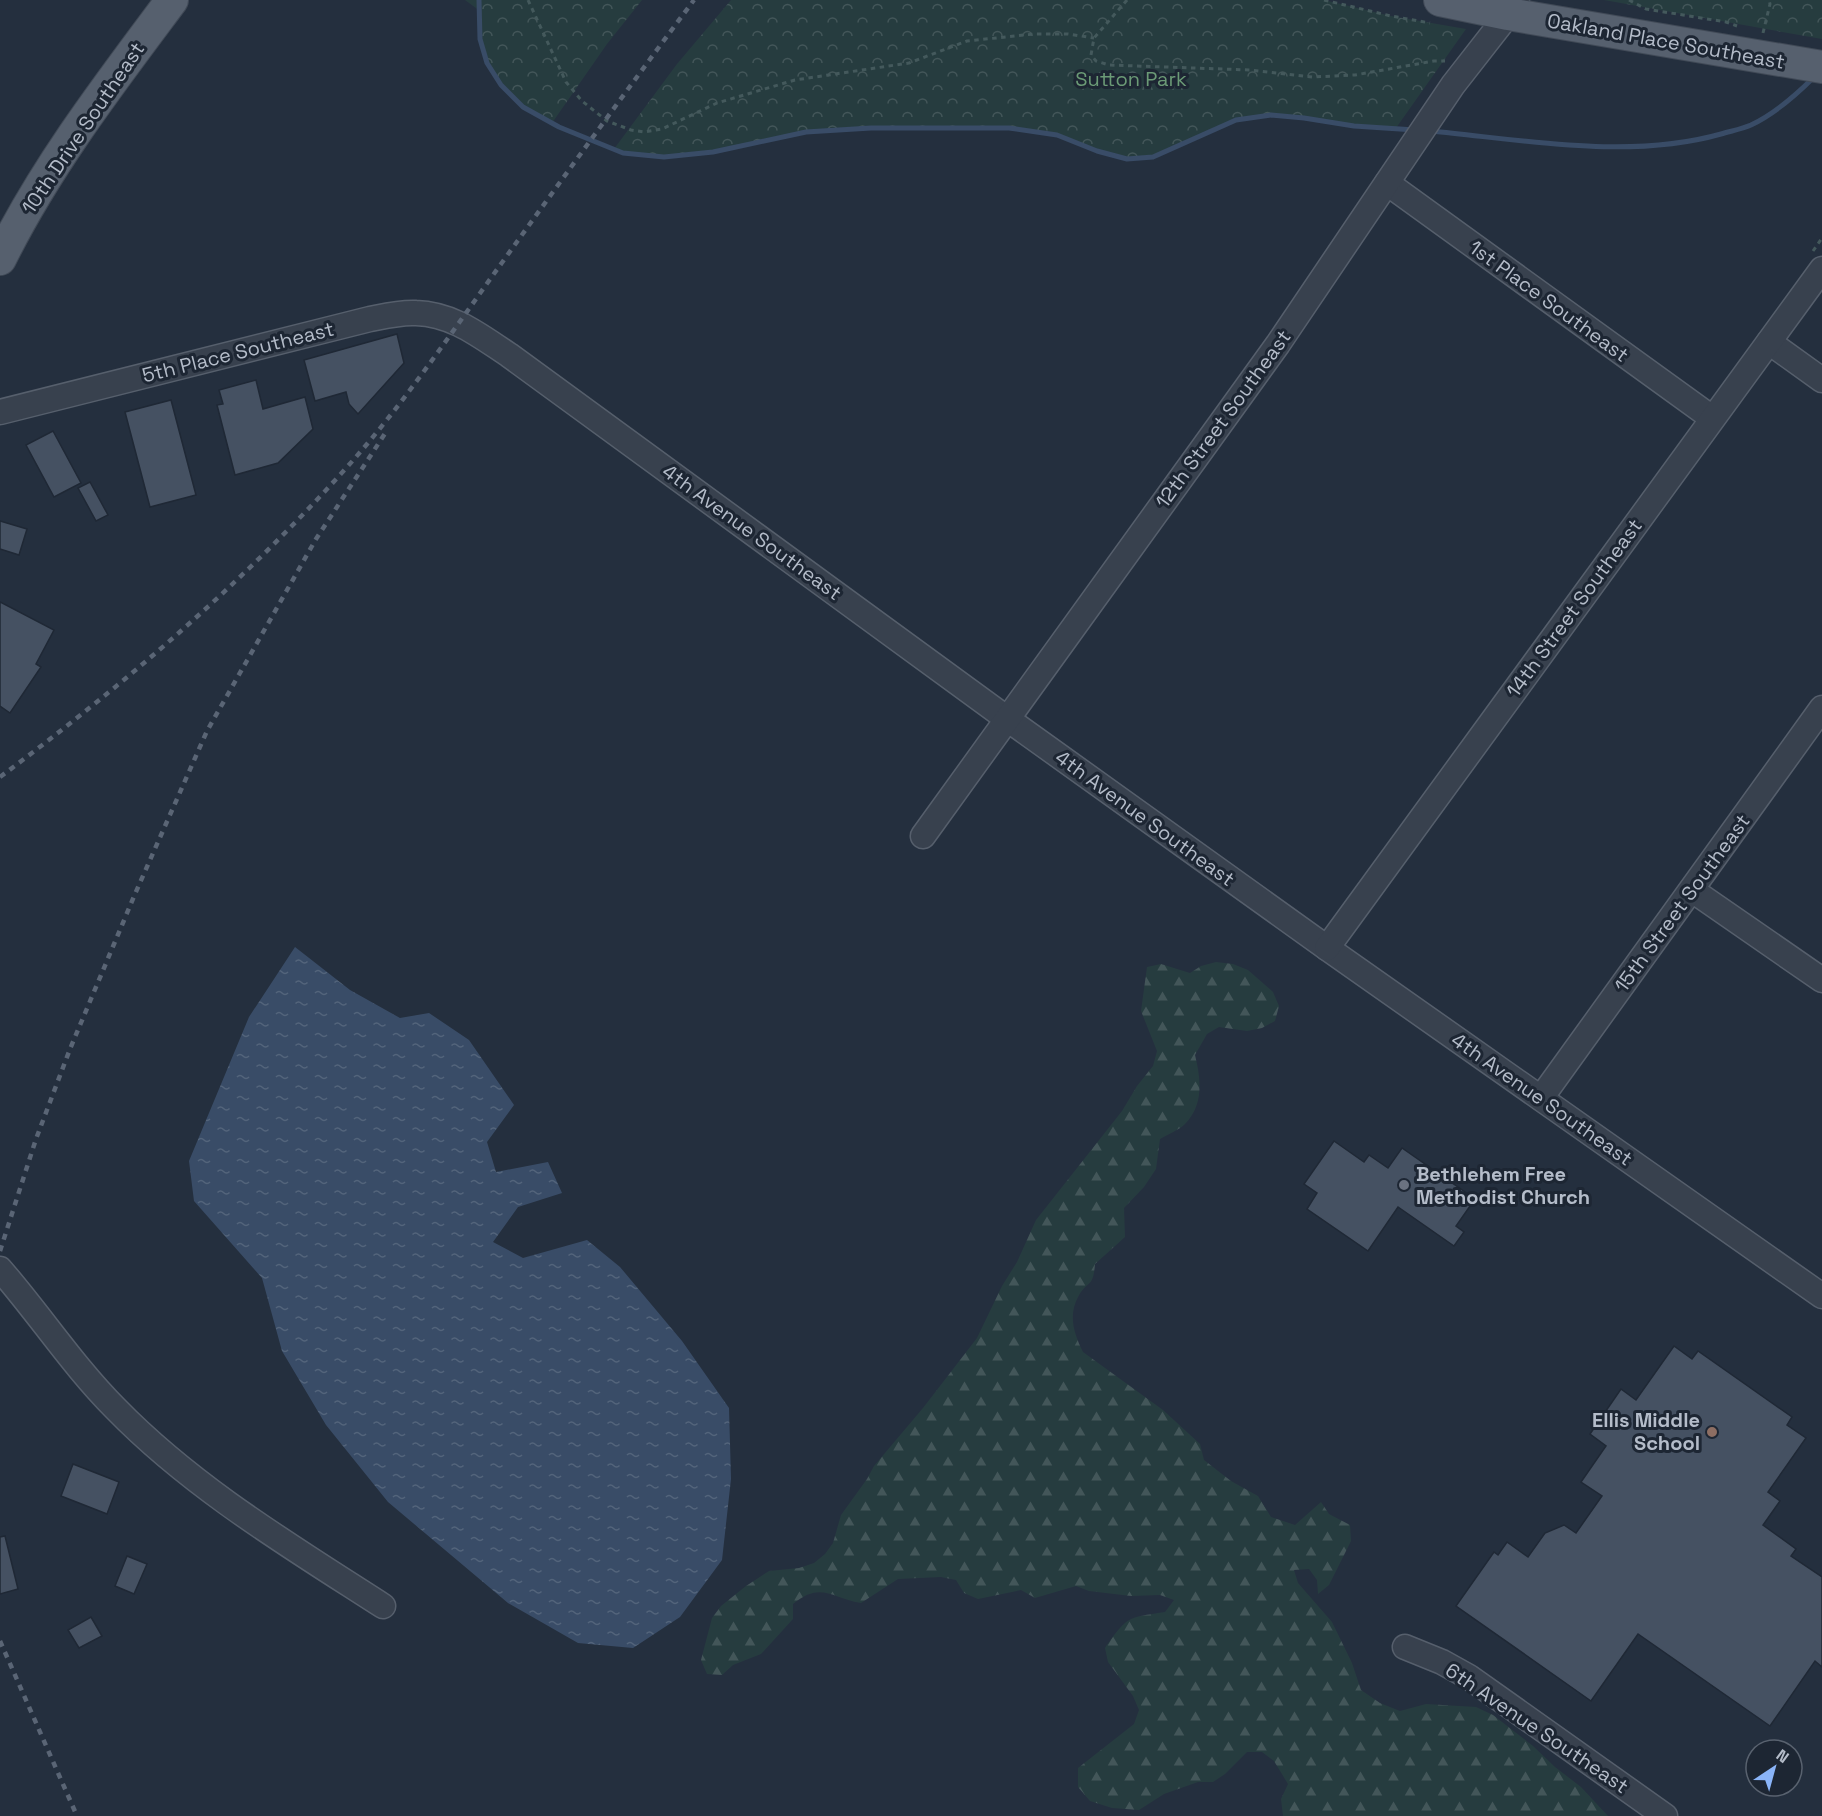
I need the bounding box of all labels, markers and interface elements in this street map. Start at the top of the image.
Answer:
street label: Oakland Place Southeast [1545,7,1787,75]
street label: 10th Drive Southeast [16,37,150,219]
park label: Sutton Park [1075,66,1187,92]
street label: 1st Place Southeast [1464,234,1634,368]
street label: 5th Place Southeast [139,316,337,388]
street label: 12th Street Southeast [1149,325,1297,513]
street label: 4th Avenue Southeast [657,458,847,606]
street label: 14th Street Southeast [1500,513,1648,703]
street label: 4th Avenue Southeast [1050,744,1240,892]
street label: 15th Street Southeast [1609,809,1755,997]
street label: 4th Avenue Southeast [1446,1026,1638,1172]
place label: Bethlehem Free Methodist Church [1416,1161,1590,1210]
marker: Bethlehem Free Methodist Church [1397,1178,1411,1192]
place label: Ellis Middle School [1592,1407,1700,1456]
marker: Ellis Middle School [1705,1425,1719,1439]
street label: 6th Avenue Southeast [1440,1657,1634,1799]
north arrow [1744,1738,1804,1798]
text: N [1772,1745,1793,1768]

